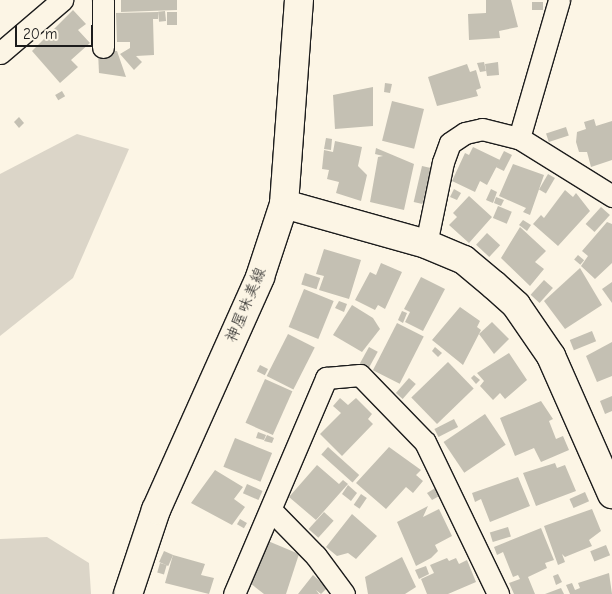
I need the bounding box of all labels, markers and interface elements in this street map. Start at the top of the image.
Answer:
scale bar [18,15,95,47]
text: 20 m [23,25,57,43]
street label: 神屋味美線 [222,264,270,346]

